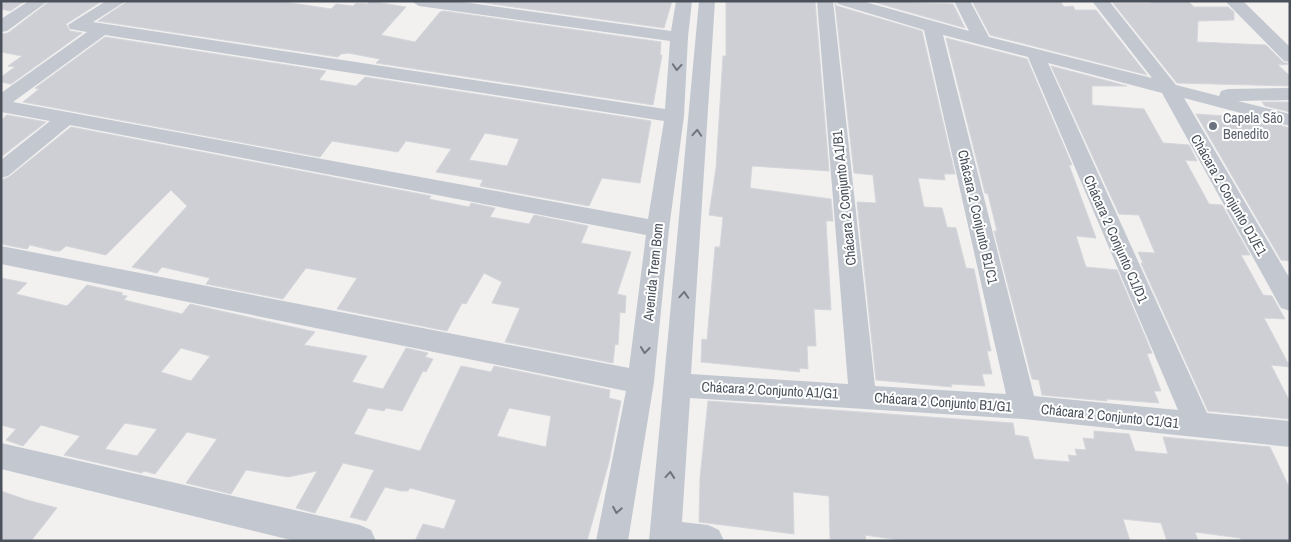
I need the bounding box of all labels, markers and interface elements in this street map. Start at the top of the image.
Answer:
one-way arrow [671,63,682,71]
place label: Capela São Benedito [1223,109,1283,143]
marker: Capela São Benedito [1207,120,1219,132]
one-way arrow [691,129,702,137]
street label: Chácara 2 Conjunto A1/B1 [828,129,860,267]
street label: Chácara 2 Conjunto D1/E1 [1187,131,1271,259]
street label: Chácara 2 Conjunto B1/C1 [954,148,1002,286]
street label: Chácara 2 Conjunto C1/D1 [1080,172,1152,306]
street label: Avenida Trem Bom [639,222,667,323]
one-way arrow [678,291,689,299]
one-way arrow [640,346,651,354]
street label: Chácara 2 Conjunto A1/G1 [701,377,840,403]
street label: Chácara 2 Conjunto B1/G1 [874,388,1013,416]
street label: Chácara 2 Conjunto C1/G1 [1040,400,1180,432]
one-way arrow [664,470,675,478]
one-way arrow [612,506,622,515]

